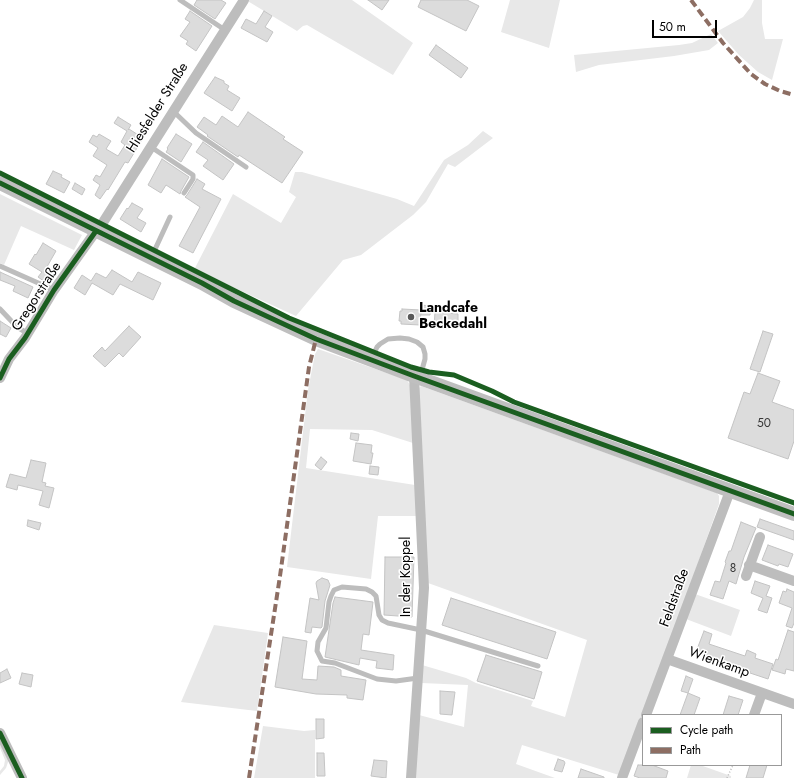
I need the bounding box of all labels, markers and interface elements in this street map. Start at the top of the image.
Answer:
scale bar [654,12,719,38]
text: 50 m [659,18,686,36]
street label: Hiesfelder Straße [124,60,192,156]
street label: Gregorstraße [9,259,65,335]
place label: Landcafe Beckedahl [419,301,487,334]
marker: Landcafe Beckedahl [406,312,416,322]
house number: 50 [757,417,771,431]
street label: In der Koppel [399,537,415,617]
house number: 8 [730,562,736,576]
street label: Feldstraße [657,567,693,629]
street label: Wienkamp [686,644,752,682]
legend [642,714,782,766]
text: Cycle path [680,721,733,739]
text: Path [680,741,701,759]

